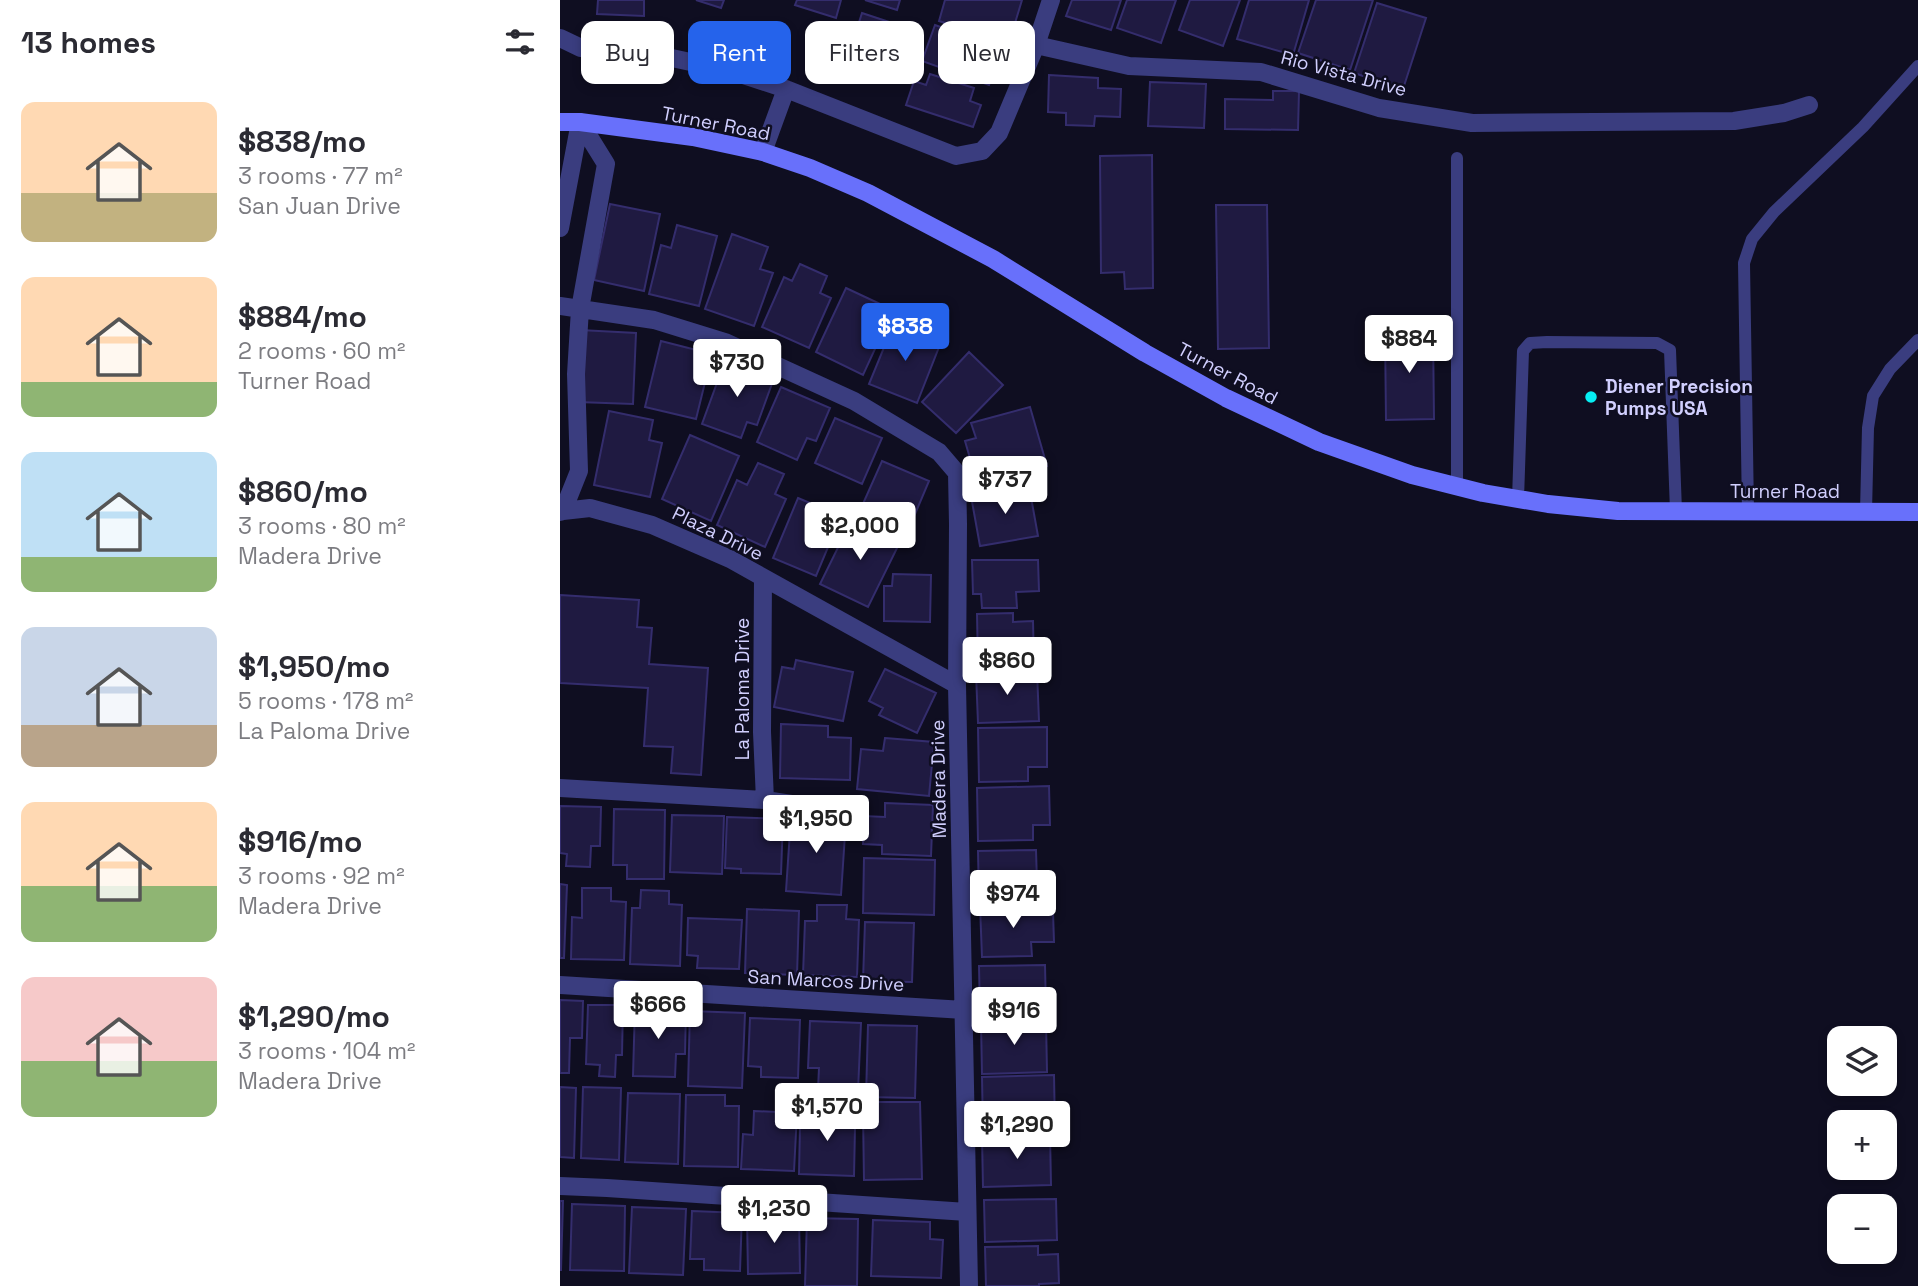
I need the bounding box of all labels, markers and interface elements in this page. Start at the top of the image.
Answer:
chip: Buy [581,21,674,84]
chip: Rent [688,21,791,84]
chip: Filters [805,21,924,84]
chip: New [938,21,1035,84]
text: 13 homes [21,23,156,62]
icon: filters [501,23,539,61]
street label: Rio Vista Drive [1278,45,1410,102]
street label: Turner Road [659,101,772,146]
text: $838/mo [238,122,366,161]
icon: home [77,130,161,214]
text: 3 rooms · 77 m² [238,161,403,191]
text: San Juan Drive [238,191,401,221]
text: $884/mo [238,297,367,336]
pin: $838 [864,304,946,363]
icon: home [77,305,161,389]
text: $838 [877,311,933,341]
pin: $884 [1368,316,1450,375]
text: $884 [1381,323,1437,353]
text: 2 rooms · 60 m² [238,336,405,366]
street label: Turner Road [1173,337,1282,410]
pin: $730 [696,340,778,399]
text: $730 [709,347,765,377]
text: Turner Road [238,366,371,396]
place label: Diener Precision Pumps USA [1605,374,1753,421]
marker: Diener Precision Pumps USA [1583,389,1599,405]
pin: $737 [964,456,1046,516]
text: $737 [978,464,1032,494]
text: $860/mo [238,472,368,511]
street label: Turner Road [1730,479,1840,504]
icon: home [77,480,161,564]
street label: Plaza Drive [668,501,767,566]
pin: $2,000 [803,503,917,562]
text: $2,000 [821,510,899,540]
text: 3 rooms · 80 m² [238,511,406,541]
text: Madera Drive [238,541,382,571]
street label: La Paloma Drive [730,618,755,760]
pin: $860 [966,638,1048,697]
text: $860 [979,645,1035,675]
text: $1,950/mo [238,647,390,686]
icon: home [77,655,161,739]
text: 5 rooms · 178 m² [238,686,413,716]
text: La Paloma Drive [238,716,410,746]
street label: Madera Drive [925,719,952,839]
pin: $1,950 [759,796,873,855]
text: $1,950 [779,803,853,833]
text: $916/mo [238,822,362,861]
icon: home [77,830,161,914]
text: 3 rooms · 92 m² [238,861,405,891]
pin: $974 [972,870,1054,930]
text: $974 [986,878,1040,908]
text: Madera Drive [238,891,382,921]
street label: San Marcos Drive [747,964,905,997]
pin: $666 [617,982,699,1041]
pin: $916 [973,988,1055,1047]
text: $666 [630,989,686,1019]
text: $916 [988,995,1040,1025]
text: $1,290/mo [238,997,390,1036]
icon: home [77,1005,161,1089]
map controls [1827,1026,1897,1264]
button: layers [1827,1026,1897,1096]
text: 3 rooms · 104 m² [238,1036,415,1066]
text: Madera Drive [238,1066,382,1096]
pin: $1,570 [770,1084,884,1143]
text: $1,570 [791,1091,863,1121]
pin: $1,290 [960,1102,1074,1161]
text: $1,290 [980,1109,1054,1139]
button: + [1827,1110,1897,1180]
pin: $1,230 [717,1186,831,1245]
text: $1,230 [737,1193,811,1223]
button: − [1827,1194,1897,1264]

